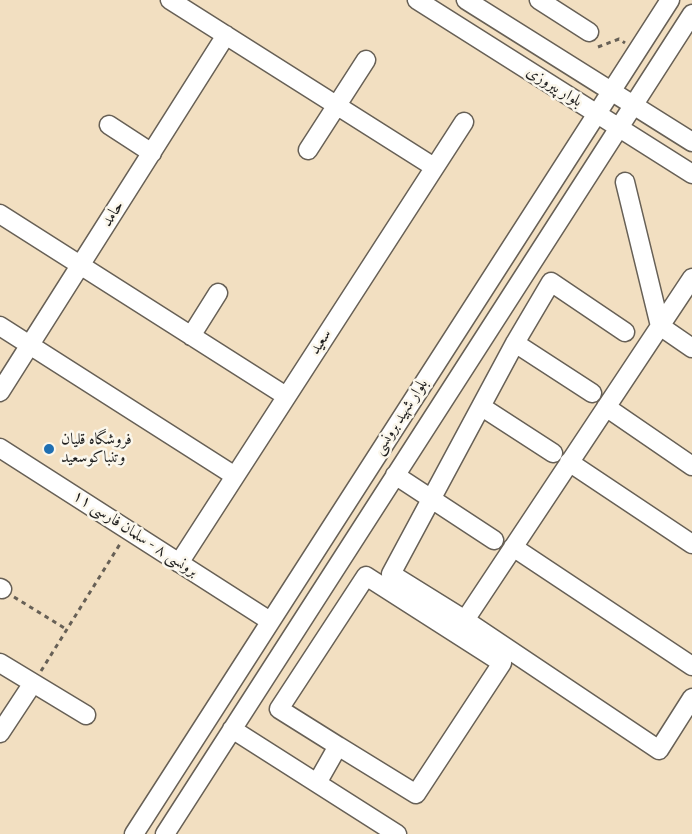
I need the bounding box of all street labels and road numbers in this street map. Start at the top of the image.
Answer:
street label: بلوار پیروزی [523,62,585,112]
street label: حامد [98,197,128,231]
street label: سعید [306,326,336,358]
street label: بلوار شهید برونسی [369,375,433,459]
street label: برونسی ۸ - سلمان فارسی ۱۱ [69,486,201,582]

